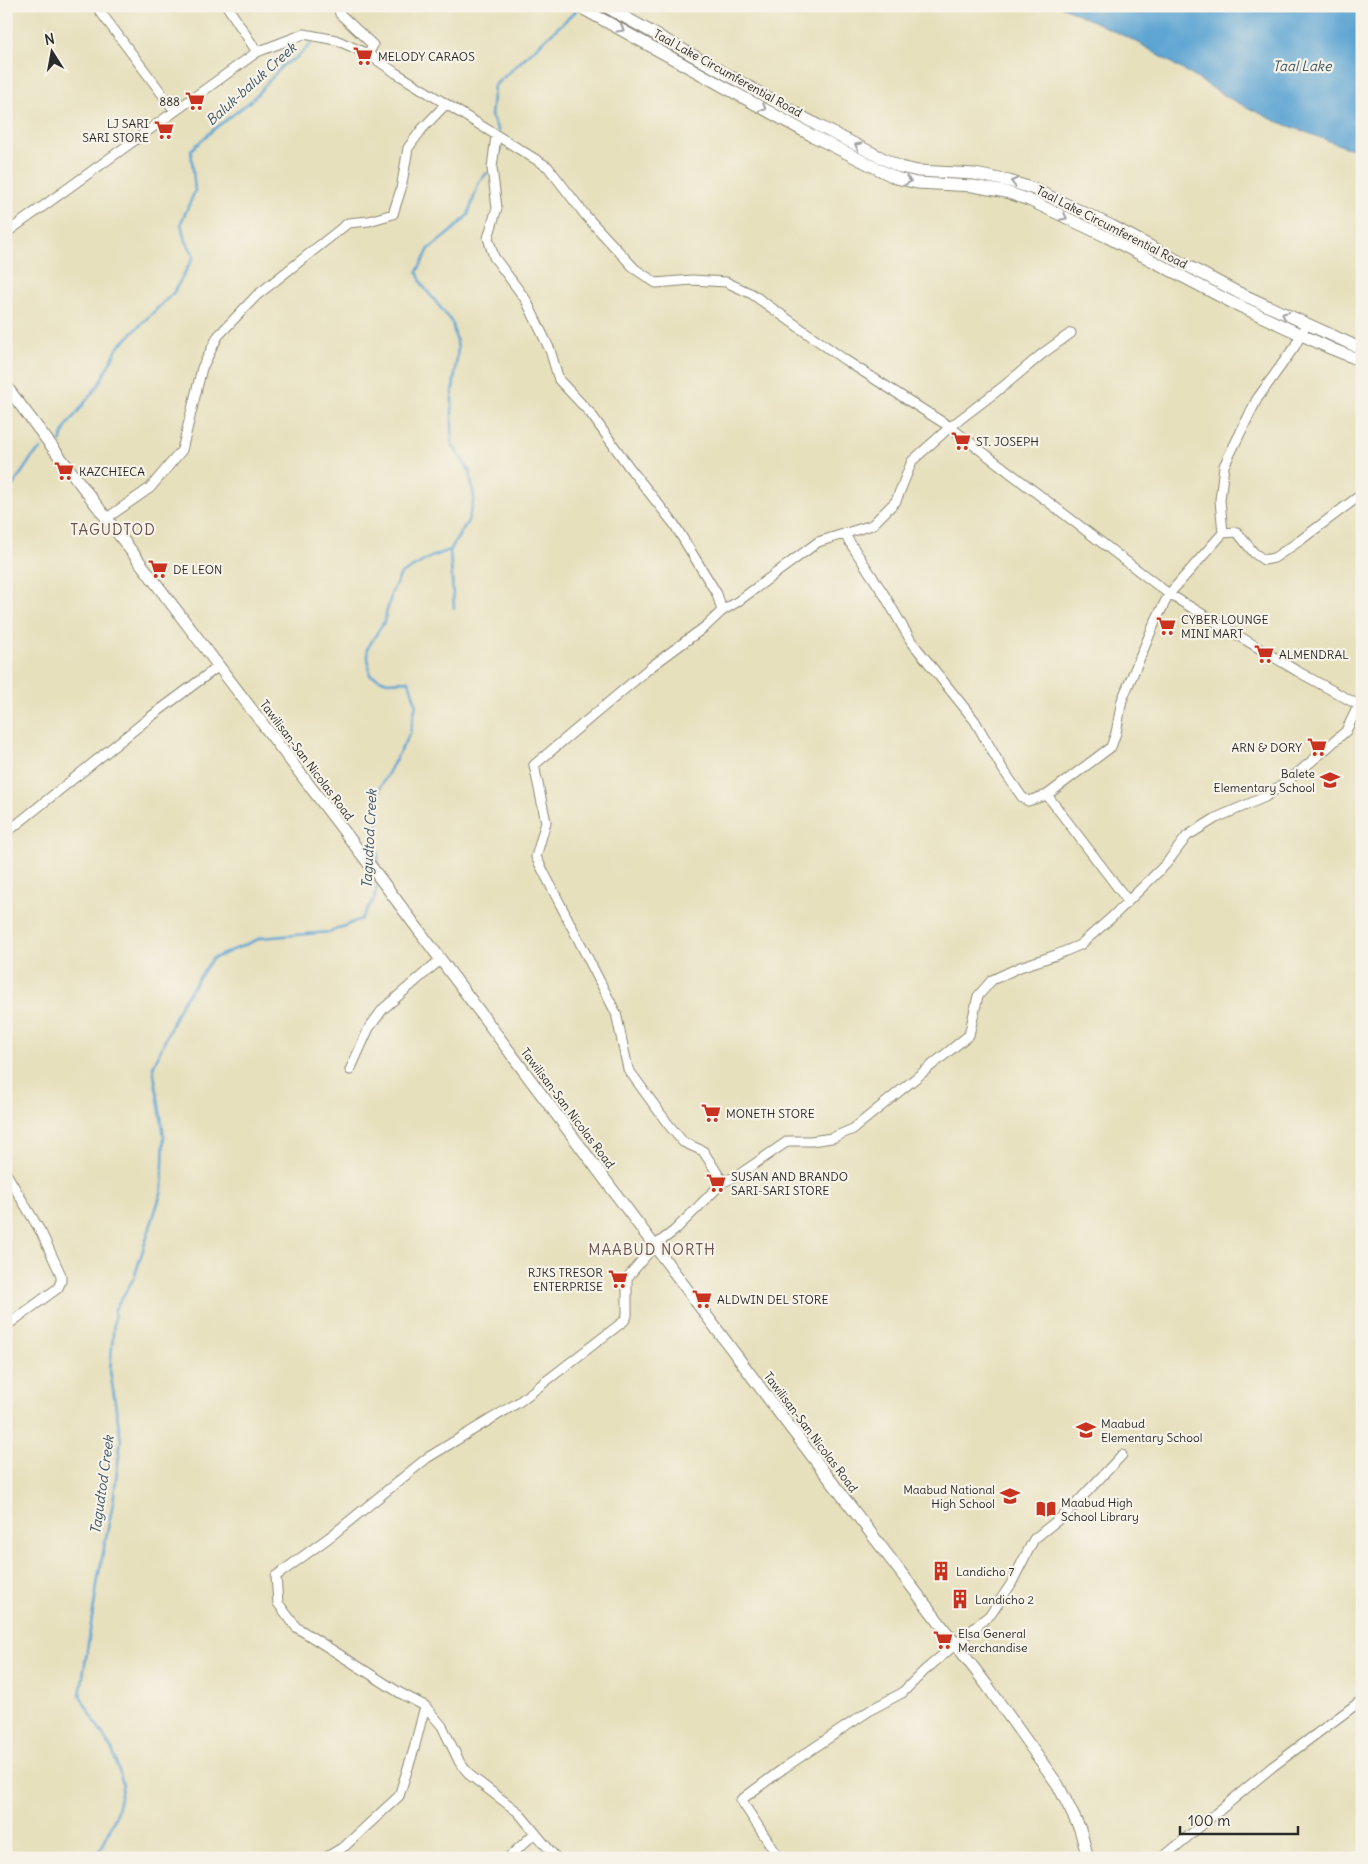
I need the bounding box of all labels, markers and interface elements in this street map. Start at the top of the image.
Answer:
one-way arrow [616,23,625,33]
street label: Taal Lake Circumferential Road [651,26,805,120]
north arrow [28,28,78,78]
text: N [43,29,56,49]
water label: Baluk-baluk Creek [202,38,301,129]
supermarket icon: MELODY CARAOS [352,45,374,67]
place label: MELODY CARAOS [378,49,475,64]
water label: Taal Lake [1273,57,1333,75]
supermarket icon: 888 [184,90,206,112]
place label: 888 [159,94,180,109]
one-way arrow [758,102,767,112]
place label: LJ SARI SARI STORE [82,116,149,145]
supermarket icon: LJ SARI SARI STORE [153,119,175,141]
one-way arrow [854,142,863,152]
one-way arrow [904,175,912,186]
one-way arrow [1010,178,1018,188]
street label: Taal Lake Circumferential Road [1034,182,1190,272]
one-way arrow [1059,211,1068,221]
one-way arrow [1281,310,1290,321]
supermarket icon: ST. JOSEPH [950,430,972,452]
place label: ST. JOSEPH [976,434,1039,449]
supermarket icon: KAZCHIECA [53,460,75,482]
place label: KAZCHIECA [79,464,145,479]
district label: TAGUDTOD [70,520,156,539]
supermarket icon: DE LEON [147,558,169,580]
place label: DE LEON [173,562,222,577]
place label: CYBER LOUNGE MINI MART [1181,612,1269,641]
supermarket icon: CYBER LOUNGE MINI MART [1155,615,1177,637]
supermarket icon: ALMENDRAL [1253,643,1275,665]
place label: ALMENDRAL [1279,647,1349,662]
street label: Tawilisan-San Nicolas Road [257,697,357,823]
supermarket icon: ARN & DORY [1306,736,1328,758]
place label: ARN & DORY [1231,740,1302,755]
place label: Balete Elementary School [1214,766,1315,795]
school or university icon: Balete Elementary School [1319,769,1341,791]
water label: Tagudtod Creek [357,788,381,889]
street label: Tawilisan-San Nicolas Road [518,1045,618,1171]
supermarket icon: MONETH STORE [700,1102,722,1124]
place label: MONETH STORE [726,1106,815,1121]
place label: SUSAN AND BRANDO SARI-SARI STORE [731,1169,848,1198]
supermarket icon: SUSAN AND BRANDO SARI-SARI STORE [705,1172,727,1194]
district label: MAABUD NORTH [588,1240,716,1259]
place label: RJKS TRESOR ENTERPRISE [528,1265,603,1294]
supermarket icon: RJKS TRESOR ENTERPRISE [607,1268,629,1290]
supermarket icon: ALDWIN DEL STORE [691,1288,713,1310]
place label: ALDWIN DEL STORE [717,1292,828,1307]
street label: Tawilisan-San Nicolas Road [761,1369,861,1495]
place label: Maabud Elementary School [1101,1416,1202,1445]
school or university icon: Maabud Elementary School [1075,1419,1097,1441]
water label: Tagudtod Creek [86,1434,118,1535]
place label: Maabud National High School [903,1482,995,1511]
school or university icon: Maabud National High School [999,1485,1021,1507]
place label: Maabud High School Library [1061,1495,1139,1524]
library icon: Maabud High School Library [1035,1498,1057,1520]
building icon: Landicho 7 [930,1560,952,1582]
place label: Landicho 7 [956,1564,1015,1579]
building icon: Landicho 2 [949,1588,971,1610]
place label: Landicho 2 [975,1592,1035,1607]
place label: Elsa General Merchandise [958,1626,1027,1655]
supermarket icon: Elsa General Merchandise [932,1629,954,1651]
scale bar [1180,1804,1298,1836]
text: 100 m [1188,1811,1230,1830]

